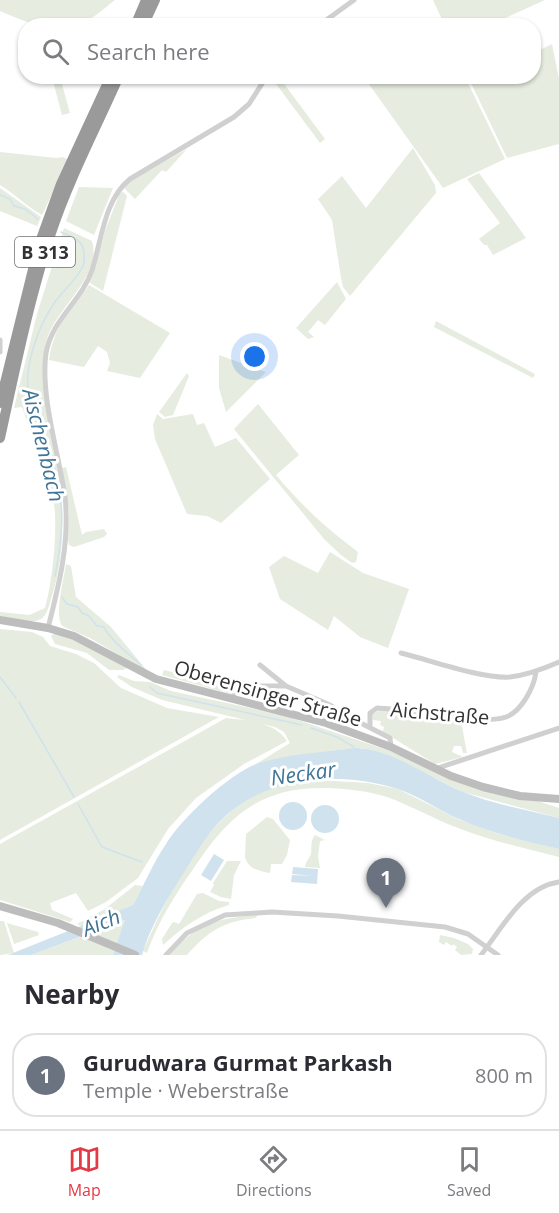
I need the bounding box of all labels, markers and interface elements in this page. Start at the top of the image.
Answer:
search box [18,18,541,84]
icon: search [39,35,72,68]
text: Search here [87,36,210,66]
road number: B 313 [15,237,75,267]
your location [240,342,269,371]
water label: Aischenbach [16,383,72,505]
street label: Oberensinger Straße [171,653,365,733]
street label: Aichstraße [389,695,491,731]
water label: Neckar [269,755,338,791]
pin: 1 [366,858,406,908]
water label: Aich [76,902,124,943]
text: Nearby [24,976,119,1012]
text: Gurudwara Gurmat Parkash [83,1047,393,1077]
text: 1 [40,1062,51,1089]
text: 800 m [475,1062,533,1089]
text: Temple · Weberstraße [83,1077,289,1104]
tab: Map [68,1143,101,1201]
tab: Directions [236,1143,312,1201]
tab: Saved [447,1143,491,1201]

